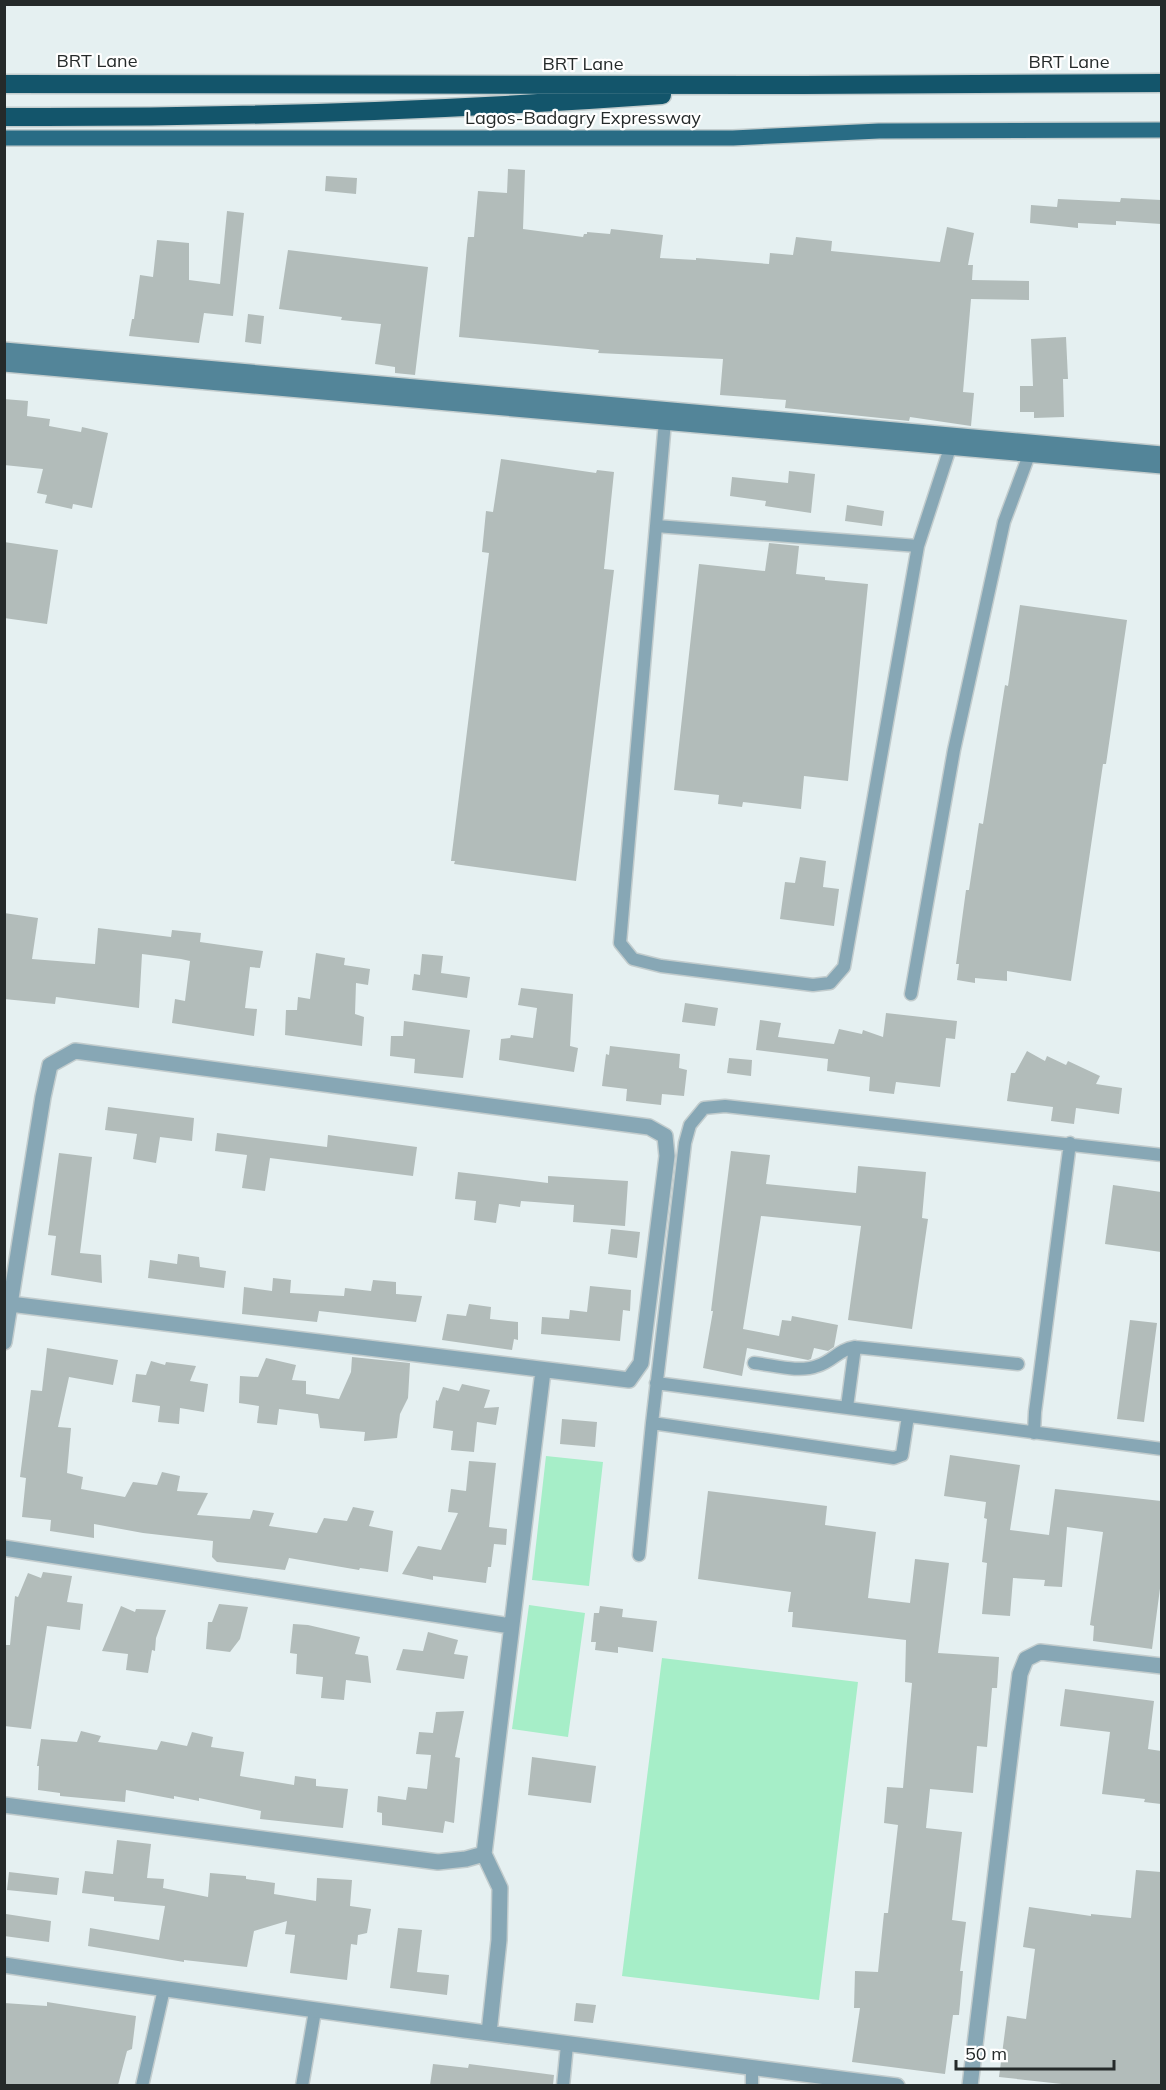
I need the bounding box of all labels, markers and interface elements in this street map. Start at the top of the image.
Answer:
street label: BRT Lane [57,49,137,72]
street label: BRT Lane [1029,50,1109,73]
street label: BRT Lane [543,52,623,75]
street label: Lagos-Badagry Expressway [465,106,701,129]
scale bar [956,2033,1114,2071]
text: 50 m [965,2042,1007,2065]

